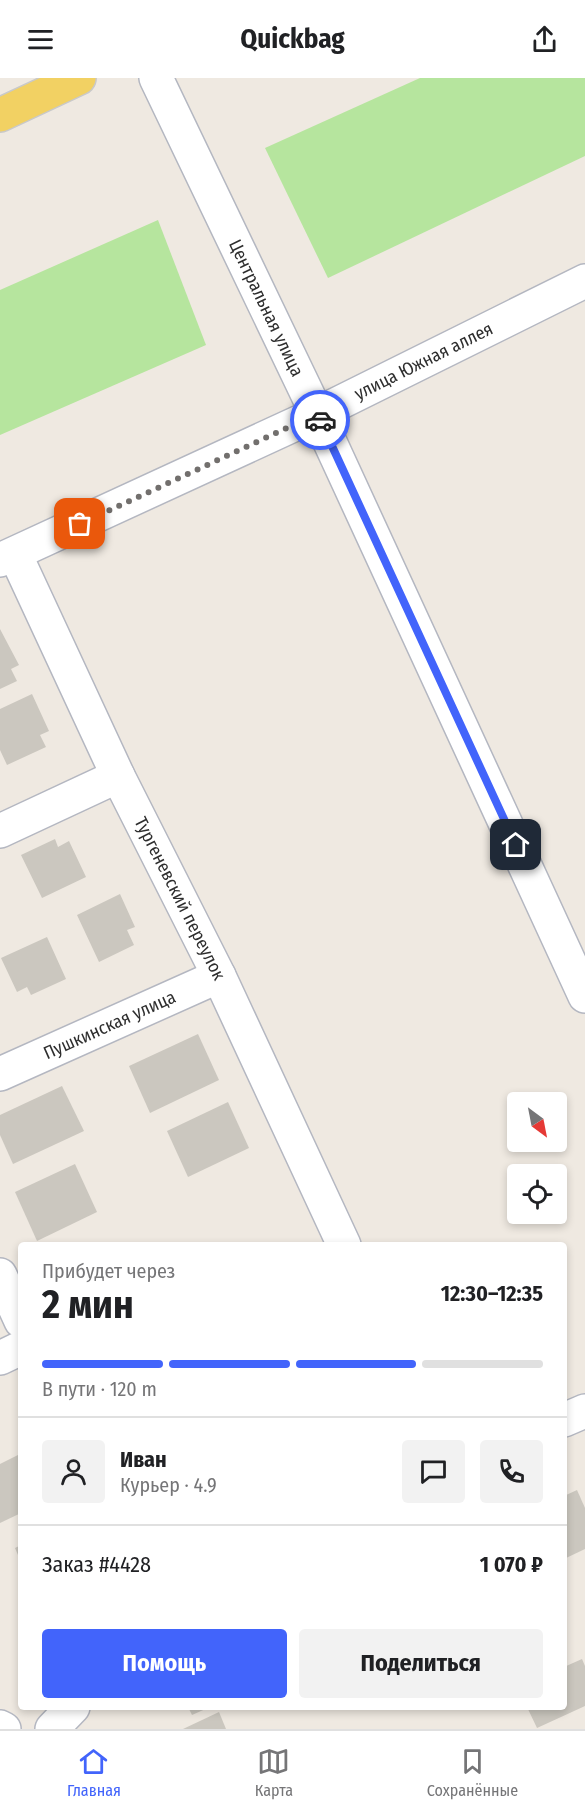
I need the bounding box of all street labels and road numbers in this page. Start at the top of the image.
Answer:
street label: Центральная улица [224,236,308,380]
street label: улица Южная аллея [351,317,497,405]
street label: Тургеневский переулок [130,813,230,984]
street label: Пушкинская улица [40,986,179,1064]

